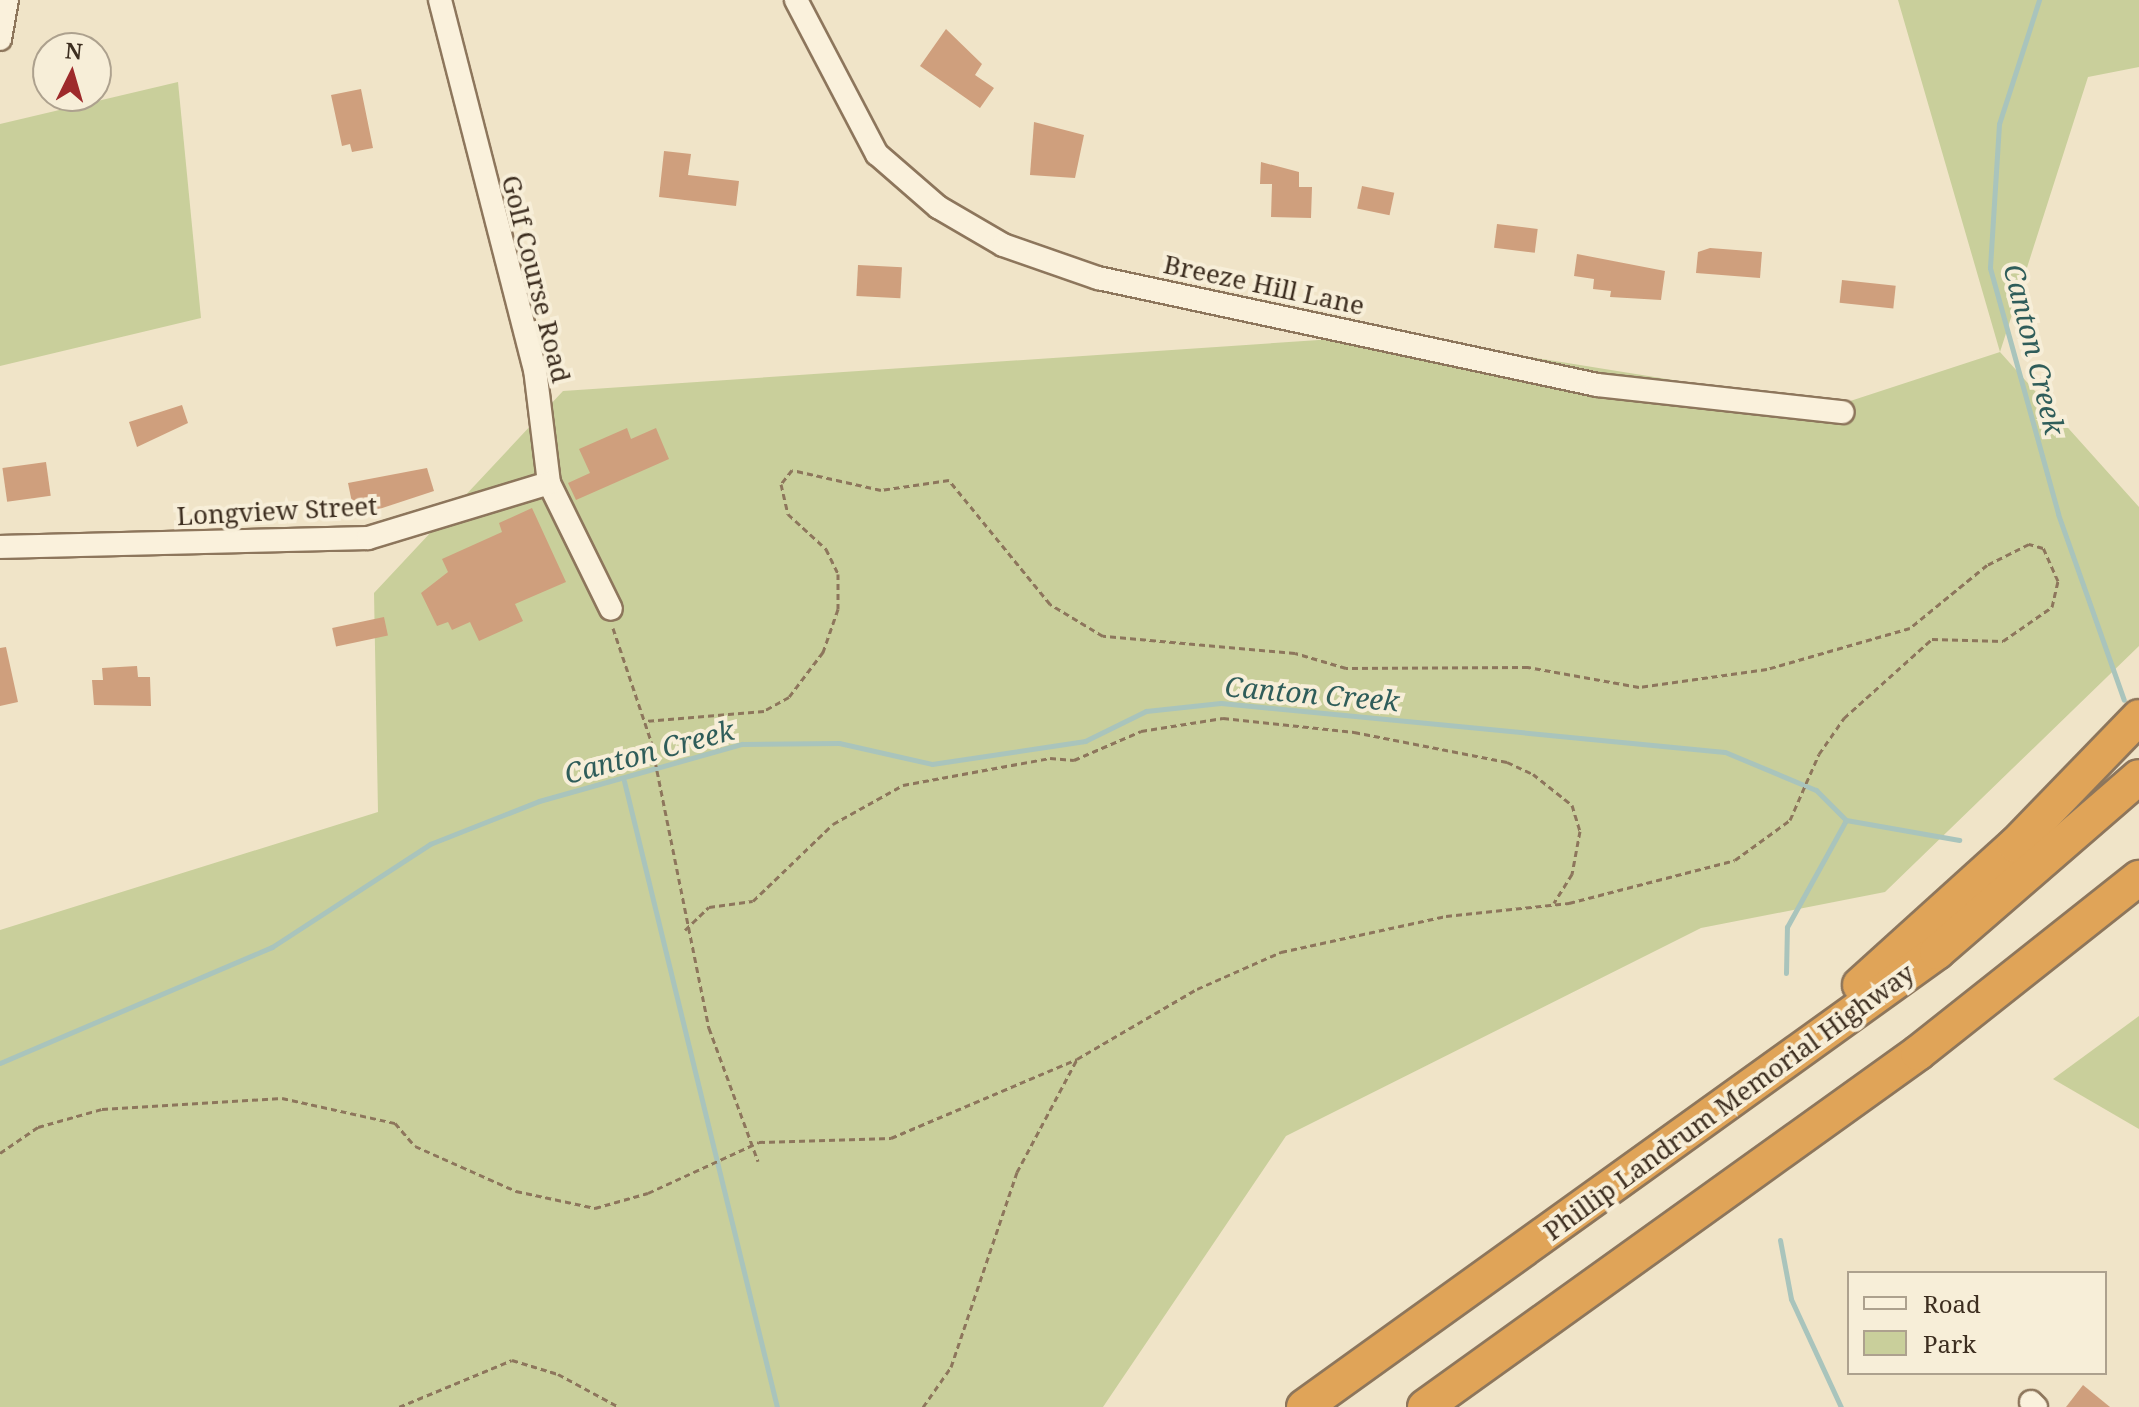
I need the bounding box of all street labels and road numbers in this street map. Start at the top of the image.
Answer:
street label: Golf Course Road [495,172,577,386]
street label: Breeze Hill Lane [1161,248,1367,322]
street label: Longview Street [176,490,378,532]
street label: Phillip Landrum Memorial Highway [1538,957,1920,1247]

